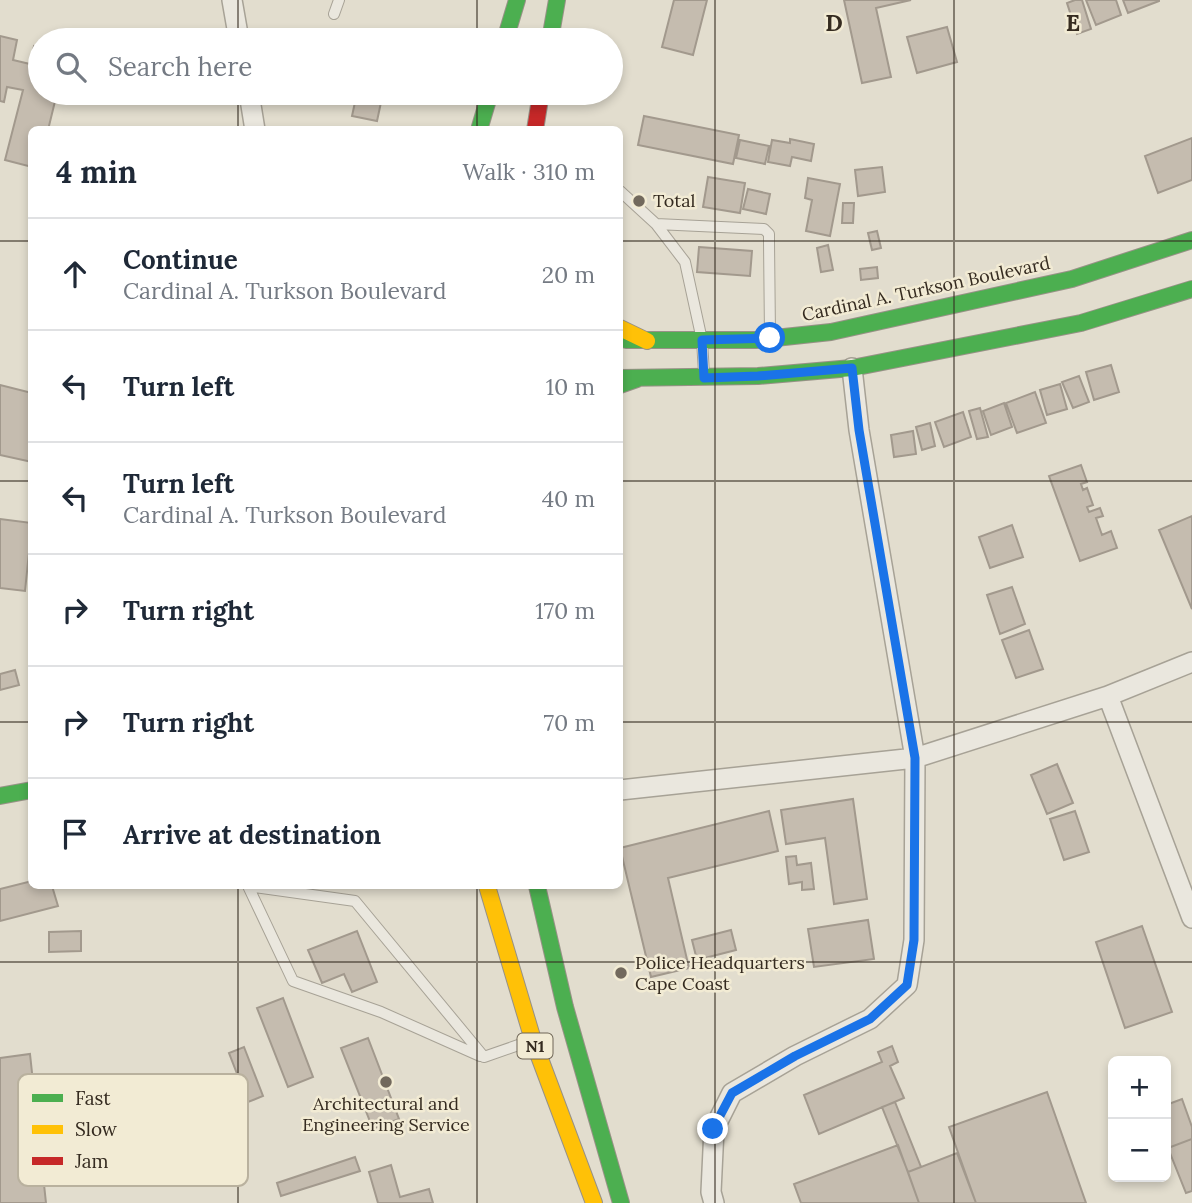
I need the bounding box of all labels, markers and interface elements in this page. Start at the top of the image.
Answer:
text: D [825,8,843,37]
text: E [1066,8,1080,37]
search box [28,28,623,105]
icon: search [52,48,90,86]
text: Search here [108,50,252,83]
text: 4 min [56,153,137,191]
text: Walk · 310 m [463,157,595,186]
place label: Total [653,189,695,212]
marker: Total [631,193,647,209]
text: Continue [123,243,238,276]
street label: Cardinal A. Turkson Boulevard [800,251,1052,326]
icon: ahead [56,255,94,293]
text: 20 m [542,260,595,289]
text: Cardinal A. Turkson Boulevard [123,276,447,305]
route start [754,322,785,353]
icon: left [56,367,94,405]
text: Turn left [123,370,234,403]
text: 10 m [546,372,595,401]
text: Turn left [123,467,234,500]
icon: left [56,479,94,517]
text: 40 m [542,484,595,513]
text: Cardinal A. Turkson Boulevard [123,500,447,529]
icon: right [56,591,94,629]
text: Turn right [123,594,254,627]
text: 170 m [535,596,595,625]
icon: right [56,703,94,741]
text: Turn right [123,706,254,739]
text: 70 m [544,708,595,737]
icon: arrive [56,815,94,853]
text: Arrive at destination [123,818,381,851]
place label: Police Headquarters Cape Coast [635,951,805,995]
marker: Police Headquarters Cape Coast [613,965,629,981]
road number: N1 [518,1034,552,1058]
map controls [1108,1056,1171,1182]
button: + [1108,1056,1171,1119]
legend [18,1074,248,1186]
marker: Architectural and Engineering Service [378,1074,394,1090]
text: Fast [75,1086,111,1110]
place label: Architectural and Engineering Service [302,1092,470,1136]
route end [697,1113,728,1144]
text: Slow [75,1117,118,1141]
button: − [1108,1119,1171,1182]
text: Jam [74,1149,109,1173]

